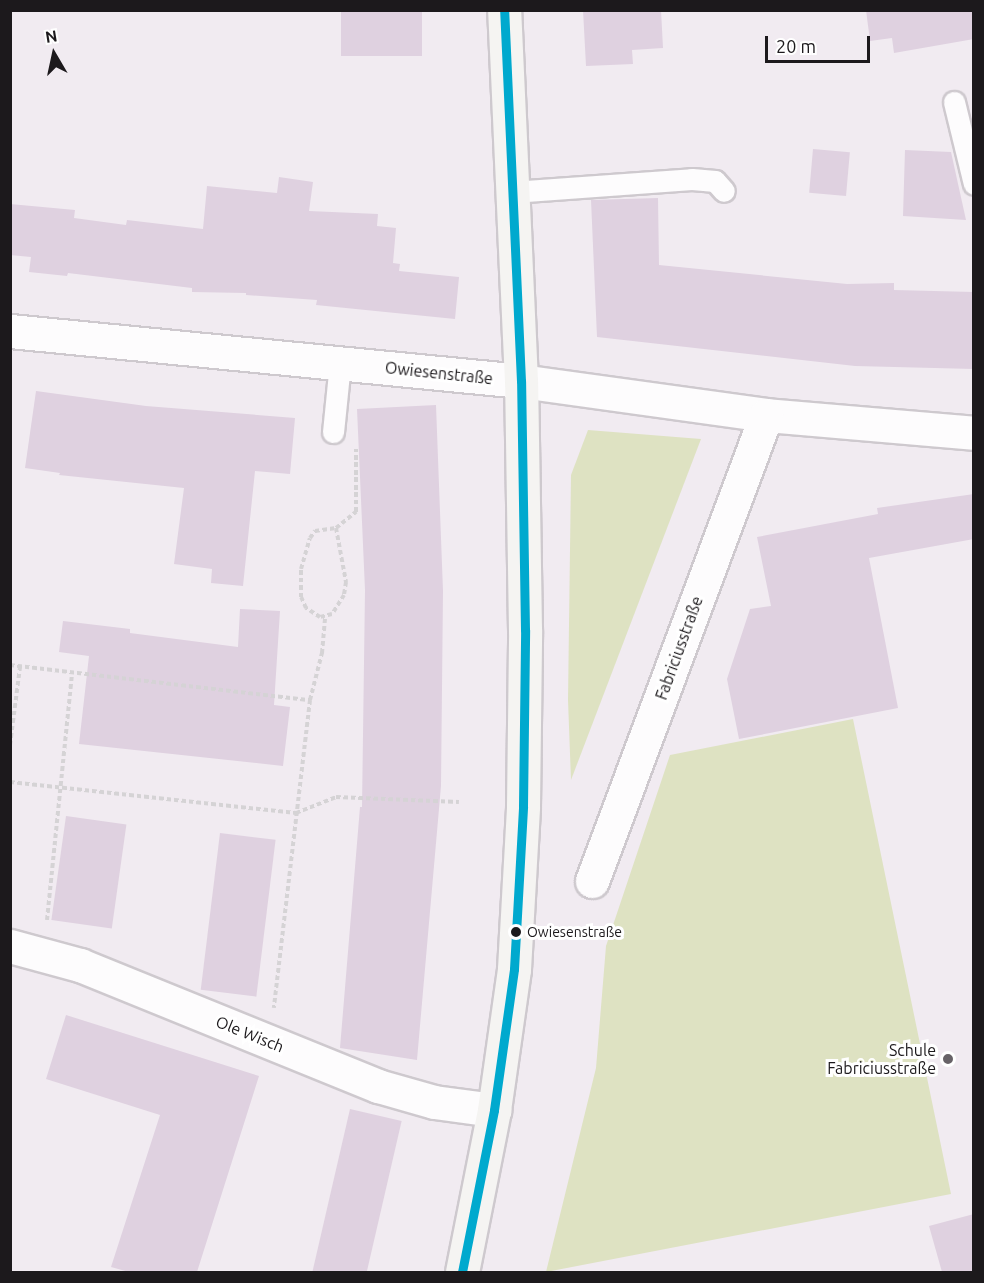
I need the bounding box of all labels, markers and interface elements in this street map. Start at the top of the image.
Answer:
north arrow [24,24,84,84]
scale bar [768,24,873,62]
text: N [44,26,58,46]
text: 20 m [776,36,816,56]
street label: Owiesenstraße [384,358,494,388]
street label: Fabriciusstraße [651,594,707,702]
place label: Owiesenstraße [527,924,622,940]
marker: Owiesenstraße [510,926,522,938]
street label: Ole Wisch [213,1012,287,1056]
place label: Schule Fabriciusstraße [827,1040,936,1078]
marker: Schule Fabriciusstraße [941,1052,955,1066]

